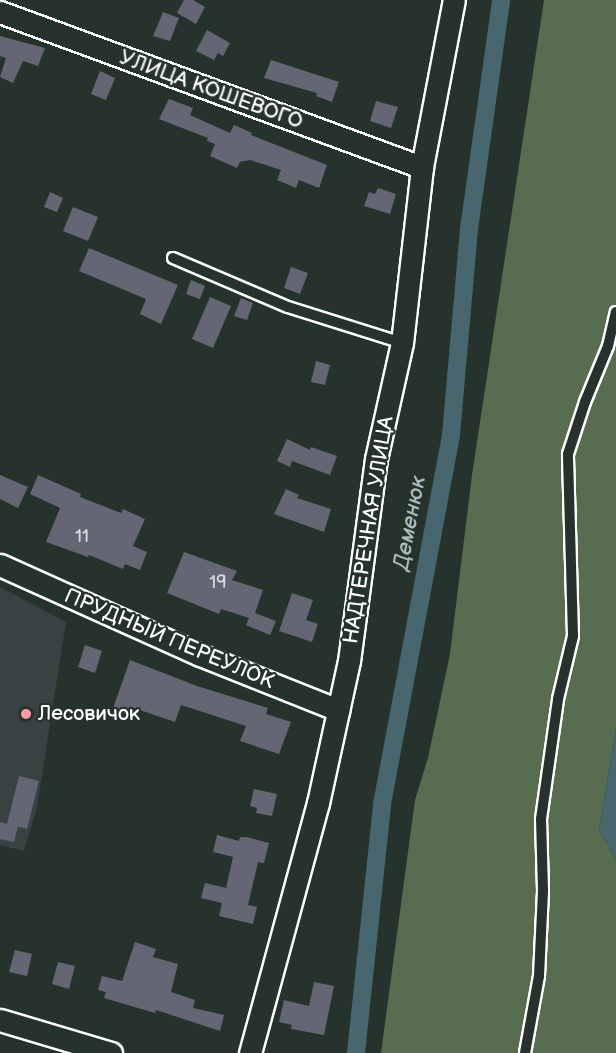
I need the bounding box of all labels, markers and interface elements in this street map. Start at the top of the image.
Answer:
street label: УЛИЦА КОШЕВОГО [116,45,306,135]
street label: НАДТЕРЕЧНАЯ УЛИЦА [339,414,399,646]
water label: Деменюк [388,474,432,572]
house number: 11 [75,526,89,548]
house number: 19 [209,572,227,594]
street label: ПРУДНЫЙ ПЕРЕУЛОК [60,583,278,695]
place label: Лесовичок [38,701,140,727]
marker: Лесовичок [19,707,33,721]

